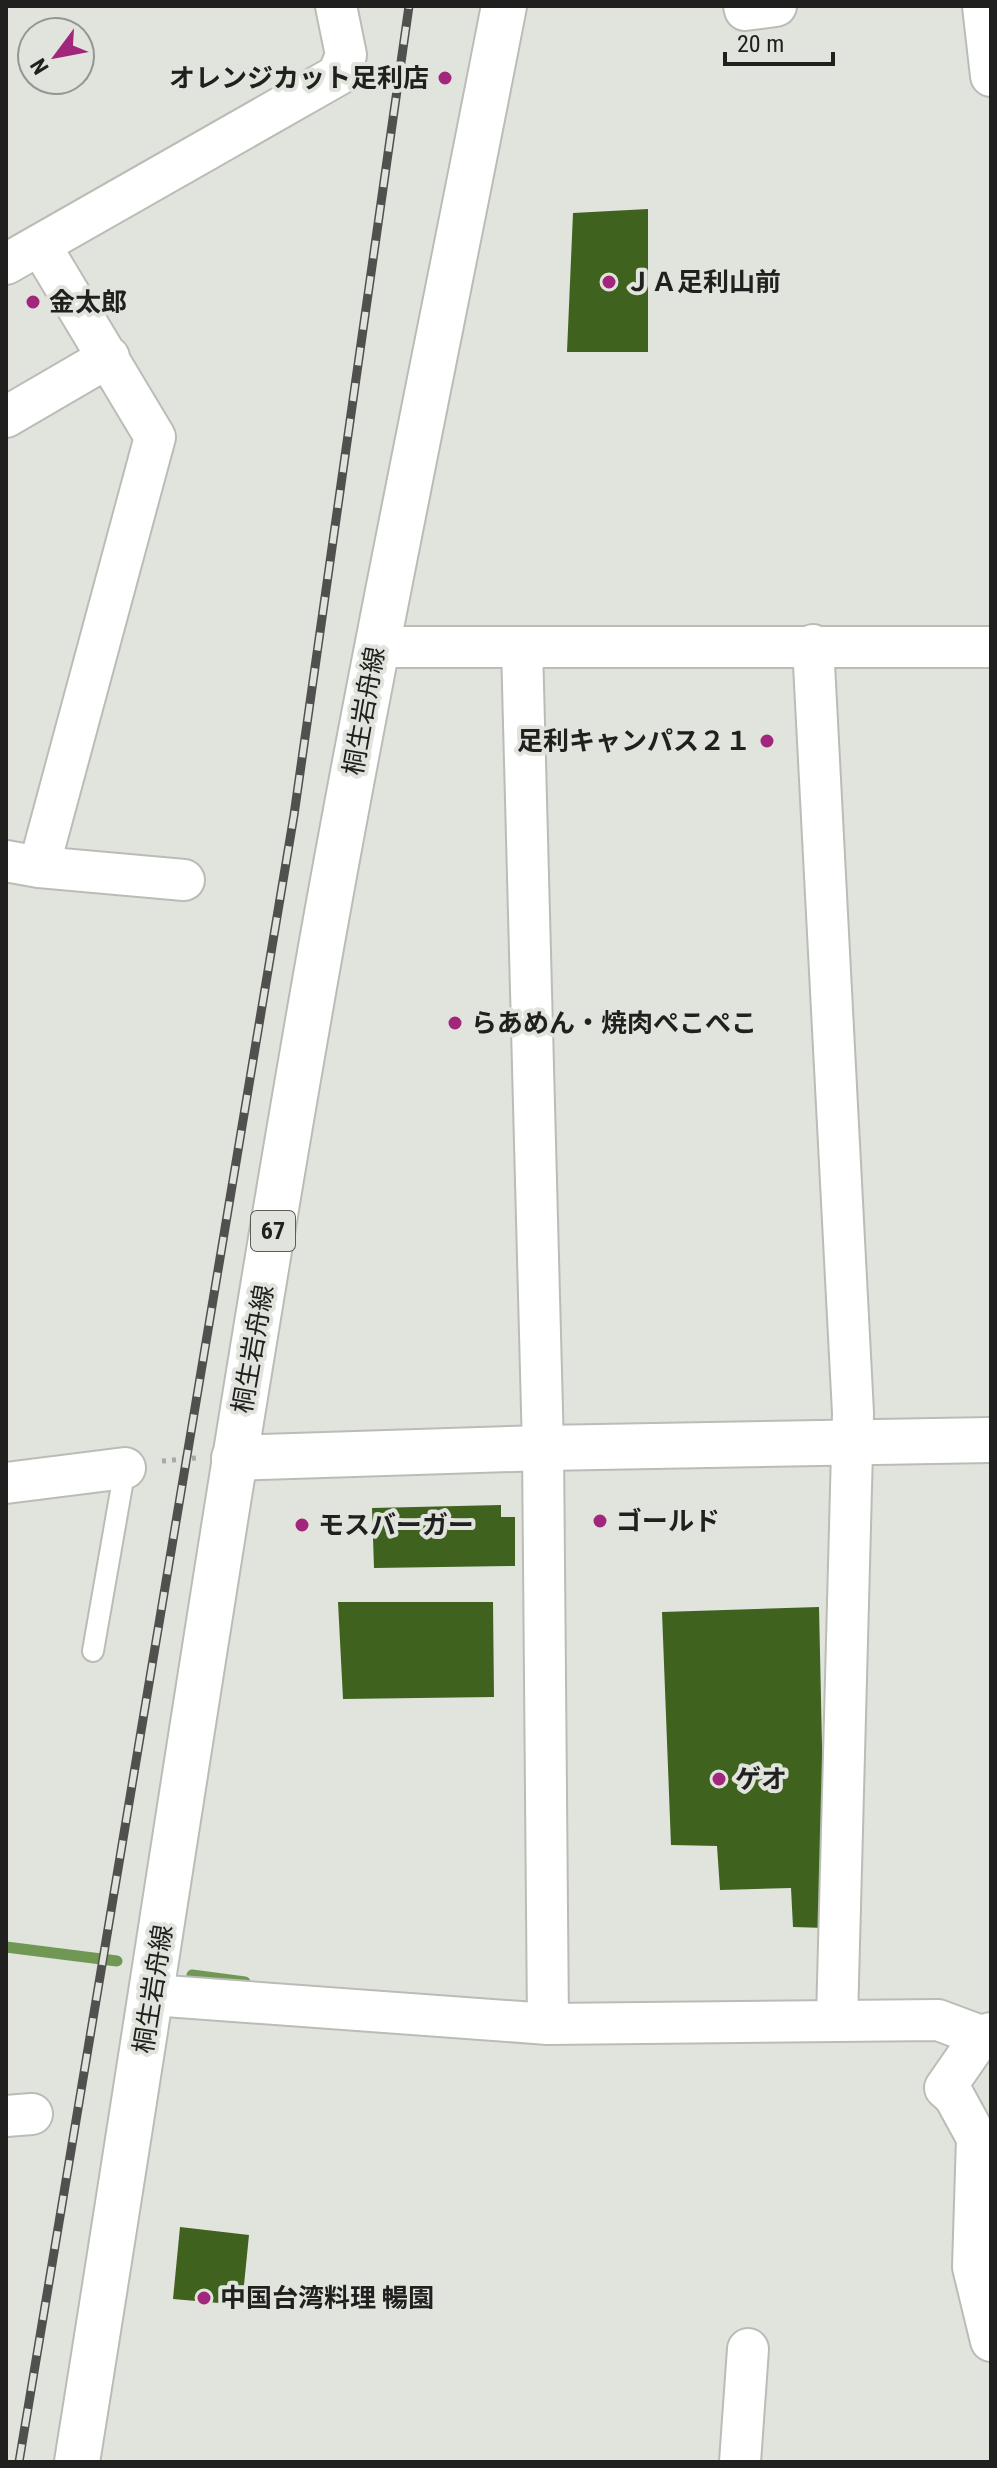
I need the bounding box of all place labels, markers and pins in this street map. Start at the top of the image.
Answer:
place label: オレンジカット足利店 [169,63,429,93]
marker: オレンジカット足利店 [436,69,454,87]
place label: ＪＡ足利山前 [625,267,781,297]
marker: ＪＡ足利山前 [600,273,618,291]
place label: 金太郎 [49,287,127,317]
marker: 金太郎 [24,293,42,311]
place label: 足利キャンパス２１ [517,726,751,756]
marker: 足利キャンパス２１ [758,732,776,750]
place label: らあめん・焼肉ぺこぺこ [471,1008,757,1038]
marker: らあめん・焼肉ぺこぺこ [446,1014,464,1032]
place label: ゴールド [616,1506,720,1536]
place label: モスバーガー [318,1510,474,1540]
marker: ゴールド [591,1512,609,1530]
marker: モスバーガー [293,1516,311,1534]
place label: ゲオ [735,1764,787,1794]
marker: ゲオ [710,1770,728,1788]
place label: 中国台湾料理 暢園 [220,2283,434,2313]
marker: 中国台湾料理 暢園 [195,2289,213,2307]

